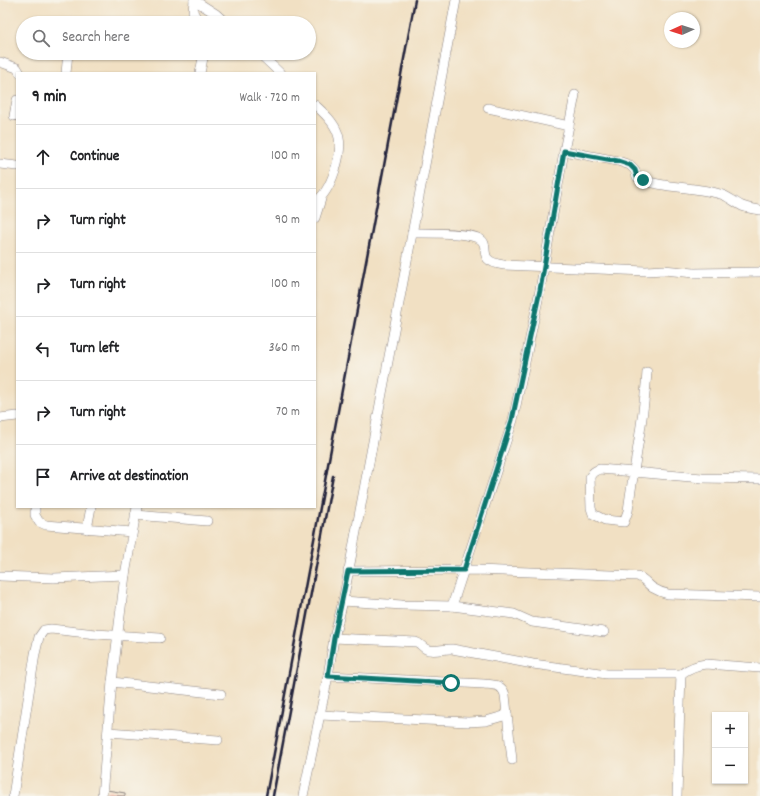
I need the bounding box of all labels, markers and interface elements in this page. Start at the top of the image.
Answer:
north arrow [664,12,700,48]
search box [16,16,316,60]
icon: search [30,27,52,49]
text: Search here [62,27,130,49]
text: 9 min [32,86,66,110]
text: Walk · 720 m [239,89,300,108]
icon: ahead [32,146,54,168]
text: Continue [70,146,119,168]
text: 100 m [271,147,300,166]
route end [634,171,652,189]
icon: right [32,210,54,232]
text: Turn right [70,210,126,232]
text: 90 m [275,211,300,230]
icon: right [32,274,54,296]
text: Turn right [70,274,126,296]
text: 100 m [271,275,300,294]
icon: left [32,338,54,360]
text: Turn left [70,338,119,360]
text: 360 m [269,339,300,358]
icon: right [32,402,54,424]
text: Turn right [70,402,126,424]
text: 70 m [276,403,300,422]
icon: arrive [32,466,54,488]
text: Arrive at destination [70,466,188,488]
route start [442,674,460,692]
map controls [712,712,748,784]
button: + [712,712,748,748]
button: − [712,748,748,784]

